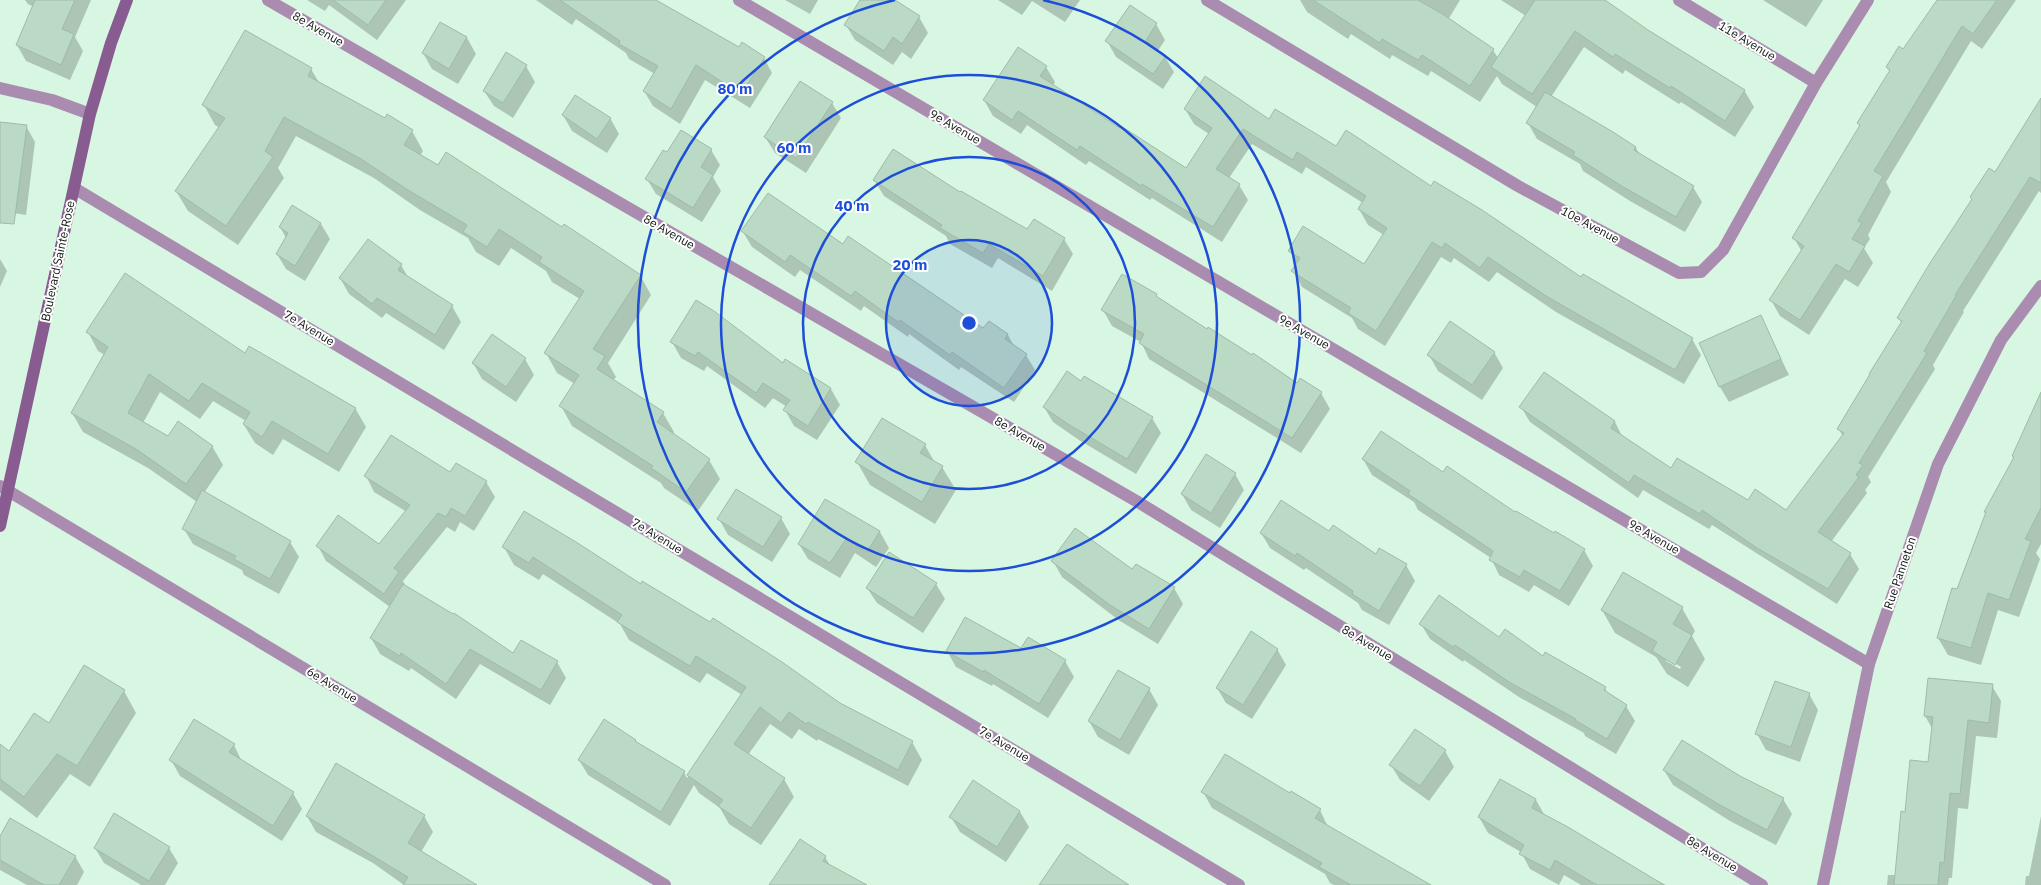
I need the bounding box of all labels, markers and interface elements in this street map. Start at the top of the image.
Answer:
street label: 8e Avenue [290,8,347,49]
street label: 11e Avenue [1716,18,1779,64]
text: 80 m [718,79,752,98]
street label: 9e Avenue [927,106,984,147]
text: 60 m [777,138,811,157]
text: 40 m [835,196,869,215]
street label: Boulevard Sainte-Rose [37,199,78,323]
street label: 10e Avenue [1559,203,1622,246]
street label: 8e Avenue [641,211,698,252]
text: 20 m [893,255,927,274]
street label: 7e Avenue [281,307,338,349]
street label: 9e Avenue [1276,311,1333,352]
centre of rings [960,314,978,332]
street label: 8e Avenue [992,413,1049,454]
street label: 7e Avenue [629,515,686,557]
street label: 9e Avenue [1626,516,1683,557]
street label: Rue Panneton [1880,535,1919,611]
street label: 8e Avenue [1339,622,1396,664]
street label: 6e Avenue [304,664,361,706]
street label: 7e Avenue [976,723,1033,765]
street label: 8e Avenue [1684,833,1741,875]

